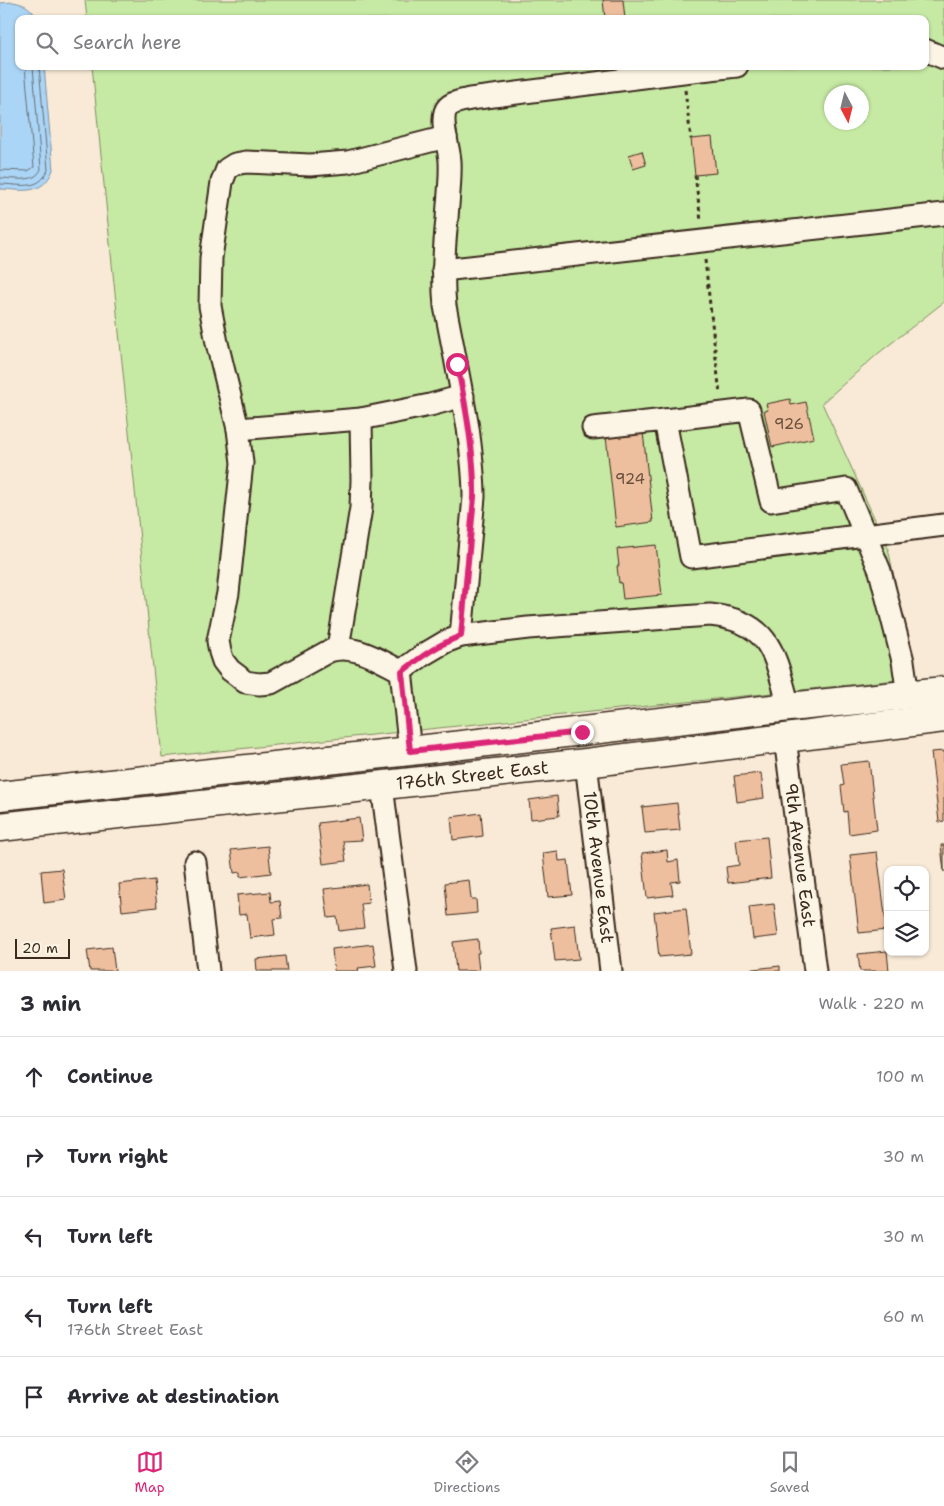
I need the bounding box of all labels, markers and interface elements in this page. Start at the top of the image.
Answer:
search box [15,15,929,70]
icon: search [33,29,61,57]
text: Search here [73,30,182,55]
north arrow [824,85,869,130]
route start [446,353,469,376]
house number: 926 [774,414,804,434]
house number: 924 [615,469,645,489]
route end [571,721,594,744]
street label: 176th Street East [395,755,550,796]
street label: 9th Avenue East [779,781,821,929]
street label: 10th Avenue East [577,790,620,945]
map controls [884,866,929,956]
button: locate [884,866,929,911]
button: layers [884,911,929,956]
scale bar [15,936,70,959]
text: 20 m [22,939,58,957]
text: 3 min [20,990,81,1018]
text: Walk · 220 m [818,993,924,1014]
icon: ahead [20,1063,48,1091]
text: Continue [67,1064,153,1089]
text: 100 m [876,1066,924,1087]
icon: right [20,1143,48,1171]
text: Turn right [67,1144,168,1169]
text: 30 m [883,1146,924,1167]
icon: left [20,1223,48,1251]
text: Turn left [67,1224,153,1249]
text: 30 m [883,1226,924,1247]
text: Turn left [67,1294,153,1319]
icon: left [20,1303,48,1331]
text: 60 m [883,1306,924,1327]
text: 176th Street East [67,1319,203,1340]
icon: arrive [20,1383,48,1411]
text: Arrive at destination [67,1384,279,1409]
tab: Map [135,1448,165,1496]
tab: Directions [434,1448,500,1496]
tab: Saved [770,1448,809,1496]

